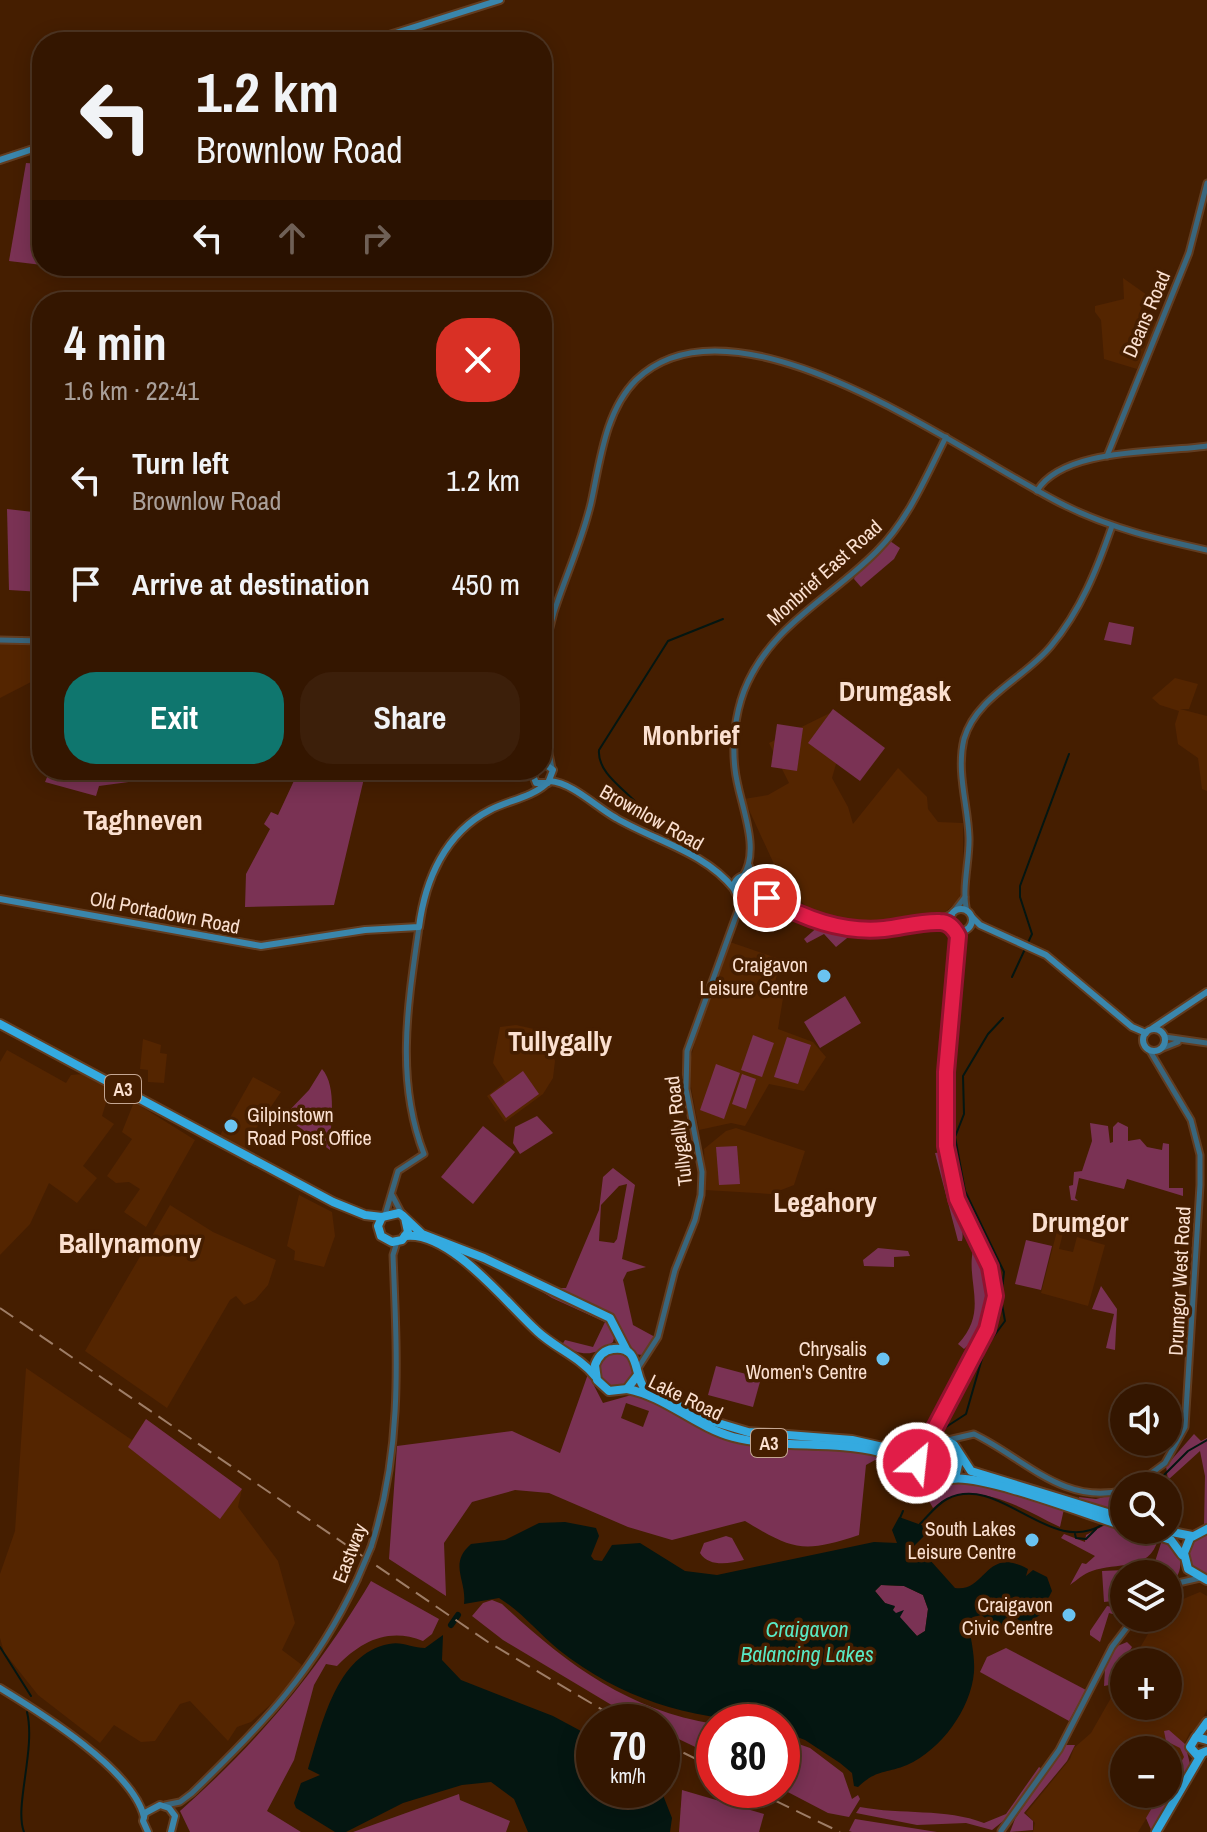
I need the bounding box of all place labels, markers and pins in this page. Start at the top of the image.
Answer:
pin [733,864,801,932]
place label: Craigavon Leisure Centre [700,951,808,1001]
marker: Craigavon Leisure Centre [815,967,833,985]
place label: Gilpinstown Road Post Office [247,1101,372,1151]
marker: Gilpinstown Road Post Office [222,1117,240,1135]
place label: Chrysalis Women's Centre [746,1335,867,1385]
marker: Chrysalis Women's Centre [874,1350,892,1368]
place label: South Lakes Leisure Centre [908,1515,1016,1565]
marker: South Lakes Leisure Centre [1023,1531,1041,1549]
place label: Craigavon Civic Centre [962,1591,1053,1641]
marker: Craigavon Civic Centre [1060,1606,1078,1624]

